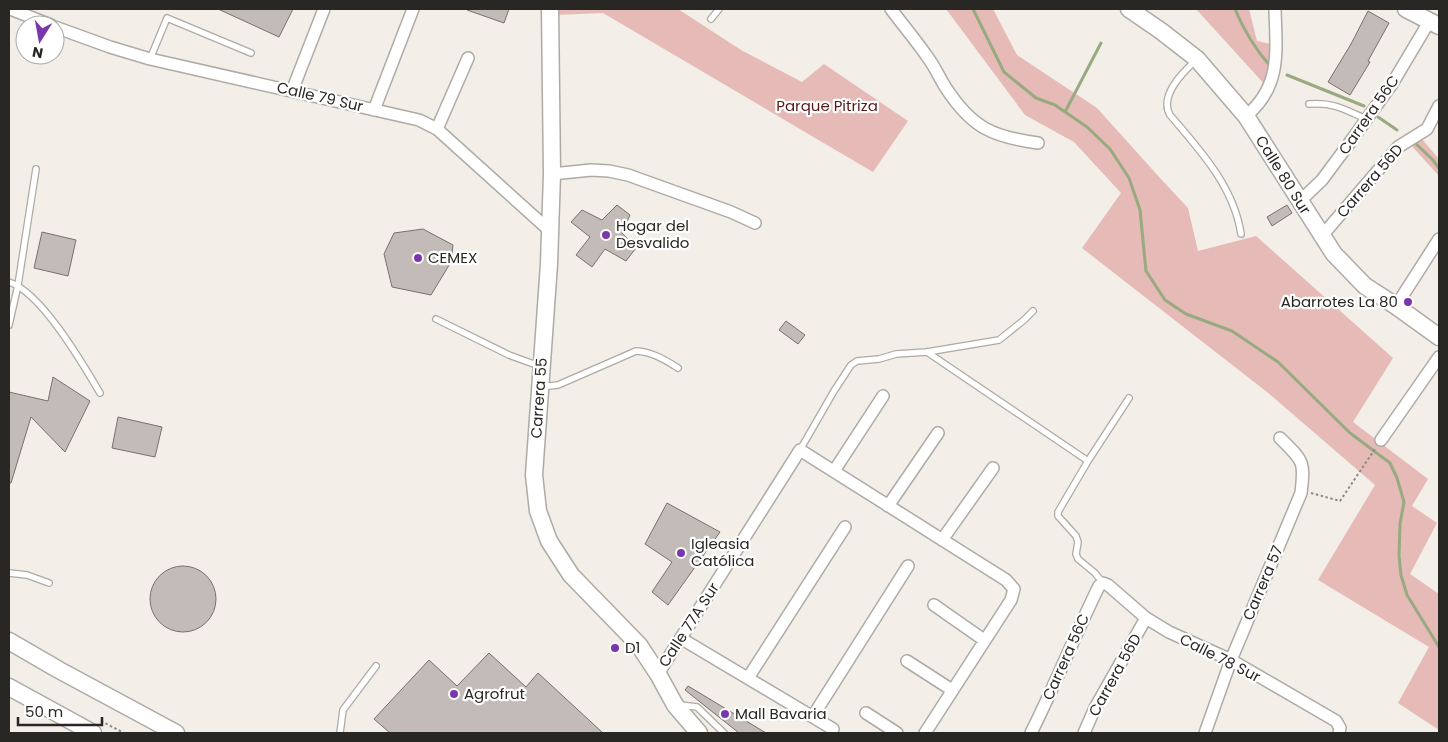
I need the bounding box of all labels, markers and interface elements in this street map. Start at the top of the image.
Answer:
north arrow [15,15,65,65]
text: N [30,42,45,64]
street label: Carrera 56C [1333,71,1404,159]
street label: Calle 79 Sur [275,76,366,117]
park label: Parque Pitriza [776,95,878,116]
street label: Calle 80 Sur [1251,131,1316,219]
street label: Carrera 56D [1332,139,1408,222]
place label: Hogar del Desvalido [616,215,689,253]
marker: Hogar del Desvalido [600,229,612,241]
place label: CEMEX [428,247,477,268]
marker: CEMEX [412,252,424,264]
place label: Abarrotes La 80 [1281,291,1398,312]
marker: Abarrotes La 80 [1402,296,1414,308]
street label: Carrera 55 [525,357,552,439]
place label: Igleasia Católica [691,533,754,571]
street label: Carrera 57 [1237,542,1288,624]
marker: Igleasia Católica [675,547,687,559]
street label: Calle 77A Sur [653,578,724,671]
street label: Carrera 56C [1037,610,1094,703]
street label: Calle 78 Sur [1176,628,1265,687]
street label: Carrera 56D [1083,630,1146,720]
place label: D1 [625,637,640,658]
marker: D1 [609,642,621,654]
place label: Agrofrut [464,683,525,704]
marker: Agrofrut [448,688,460,700]
scale bar [18,694,101,726]
text: 50 m [25,701,63,722]
place label: Mall Bavaria [735,703,827,724]
marker: Mall Bavaria [719,708,731,720]

